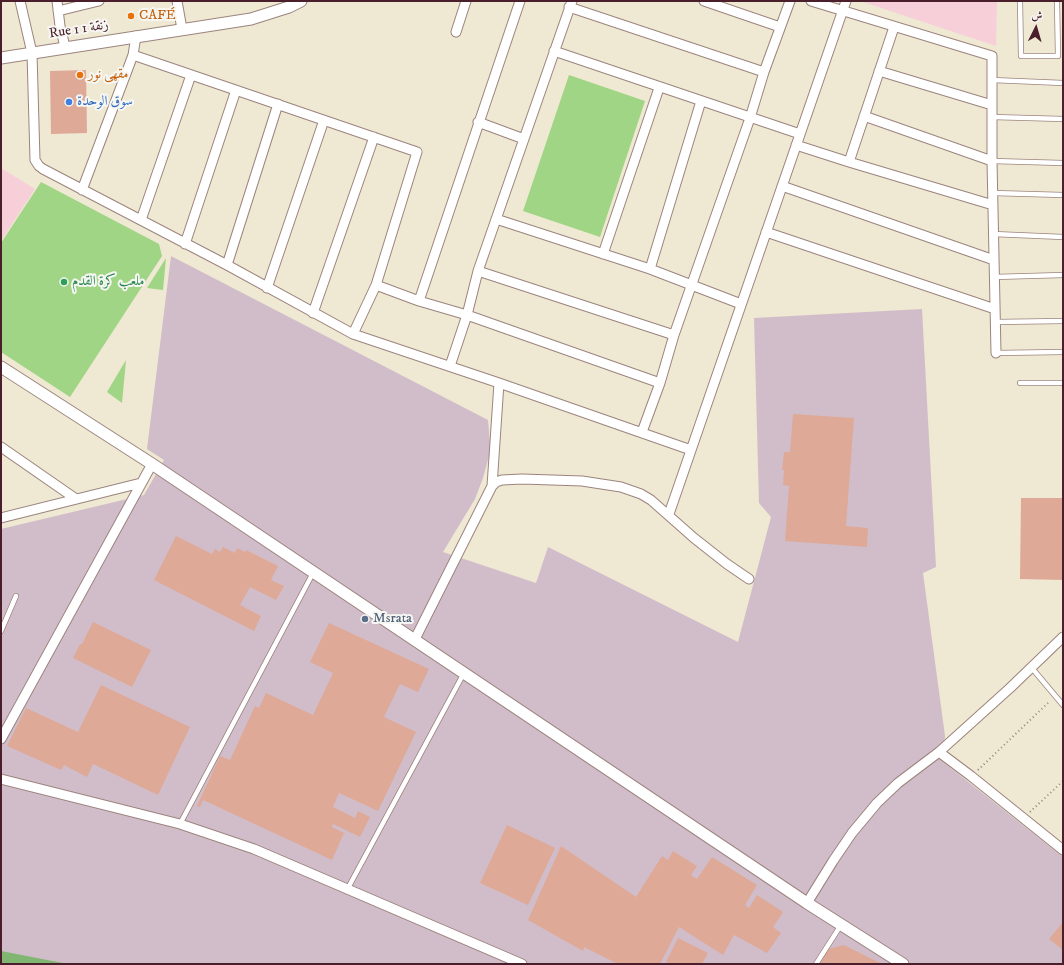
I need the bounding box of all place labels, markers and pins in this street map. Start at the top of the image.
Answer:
place label: CAFÉ [139,8,176,24]
marker: CAFÉ [126,11,136,21]
place label: مقهى نور [88,67,128,83]
marker: مقهى نور [75,70,85,80]
place label: سوق الوحدة [77,94,133,110]
marker: سوق الوحدة [64,97,74,107]
place label: ملعب كرة القدم [72,274,144,290]
marker: ملعب كرة القدم [59,277,69,287]
place label: Msrata [373,611,412,627]
marker: Msrata [360,614,370,624]

